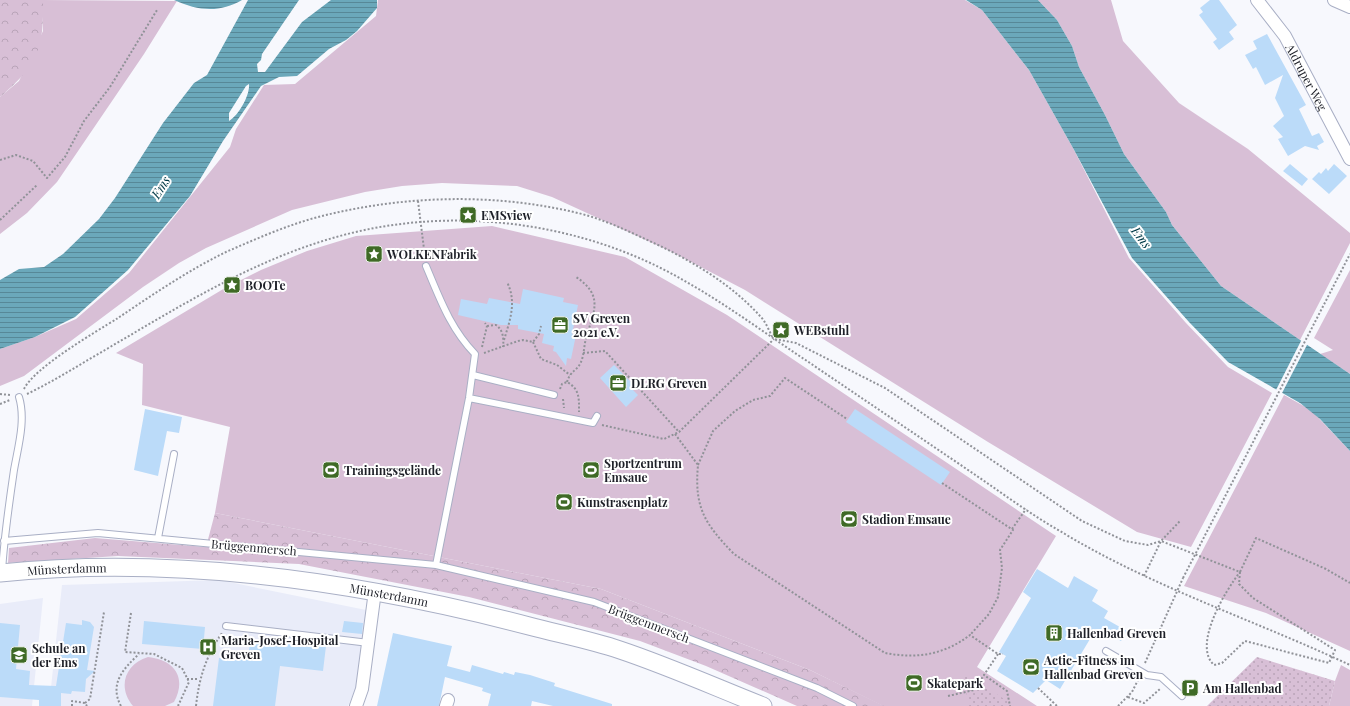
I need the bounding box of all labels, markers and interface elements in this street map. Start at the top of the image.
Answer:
street label: Aldruper Weg [1282,40,1331,114]
water label: Ems [146,173,173,202]
place icon: EMSview [458,205,478,225]
place label: EMSview [481,207,532,223]
water label: Ems [1128,222,1156,251]
place icon: WOLKENFabrik [364,244,384,264]
place label: WOLKENFabrik [386,246,478,262]
place icon: BOOTe [222,275,242,295]
place label: BOOTe [245,277,286,293]
place label: SV Greven 2021 e.V. [573,310,631,340]
office icon: SV Greven 2021 e.V. [550,315,570,335]
place icon: WEBstuhl [771,320,791,340]
place label: WEBstuhl [793,322,850,338]
office icon: DLRG Greven [608,373,628,393]
place label: DLRG Greven [631,375,708,391]
place label: Sportzentrum Emsaue [604,455,682,485]
sports icon: Trainingsgelände [321,460,341,480]
sports icon: Sportzentrum Emsaue [581,460,601,480]
place label: Trainingsgelände [344,462,441,478]
sports icon: Kunstrasenplatz [554,492,574,512]
place label: Kunstrasenplatz [577,494,668,510]
sports icon: Stadion Emsaue [839,509,859,529]
place label: Stadion Emsaue [862,511,951,527]
street label: Brüggenmersch [211,535,297,559]
street label: Münsterdamm [27,559,107,579]
street label: Münsterdamm [349,580,430,610]
street label: Brüggenmersch [606,600,692,646]
building icon: Hallenbad Greven [1044,623,1064,643]
place label: Hallenbad Greven [1067,625,1167,641]
place label: Maria-Josef-Hospital Greven [221,632,339,662]
hospital icon: Maria-Josef-Hospital Greven [198,637,218,657]
place label: Schule an der Ems [32,640,86,670]
school or university icon: Schule an der Ems [9,645,29,665]
place label: Actic-Fitness im Hallenbad Greven [1043,652,1144,682]
sports icon: Actic-Fitness im Hallenbad Greven [1021,657,1041,677]
sports icon: Skatepark [904,673,924,693]
place label: Skatepark [927,675,984,691]
parking icon: Am Hallenbad [1180,678,1200,698]
place label: Am Hallenbad [1202,680,1282,696]

